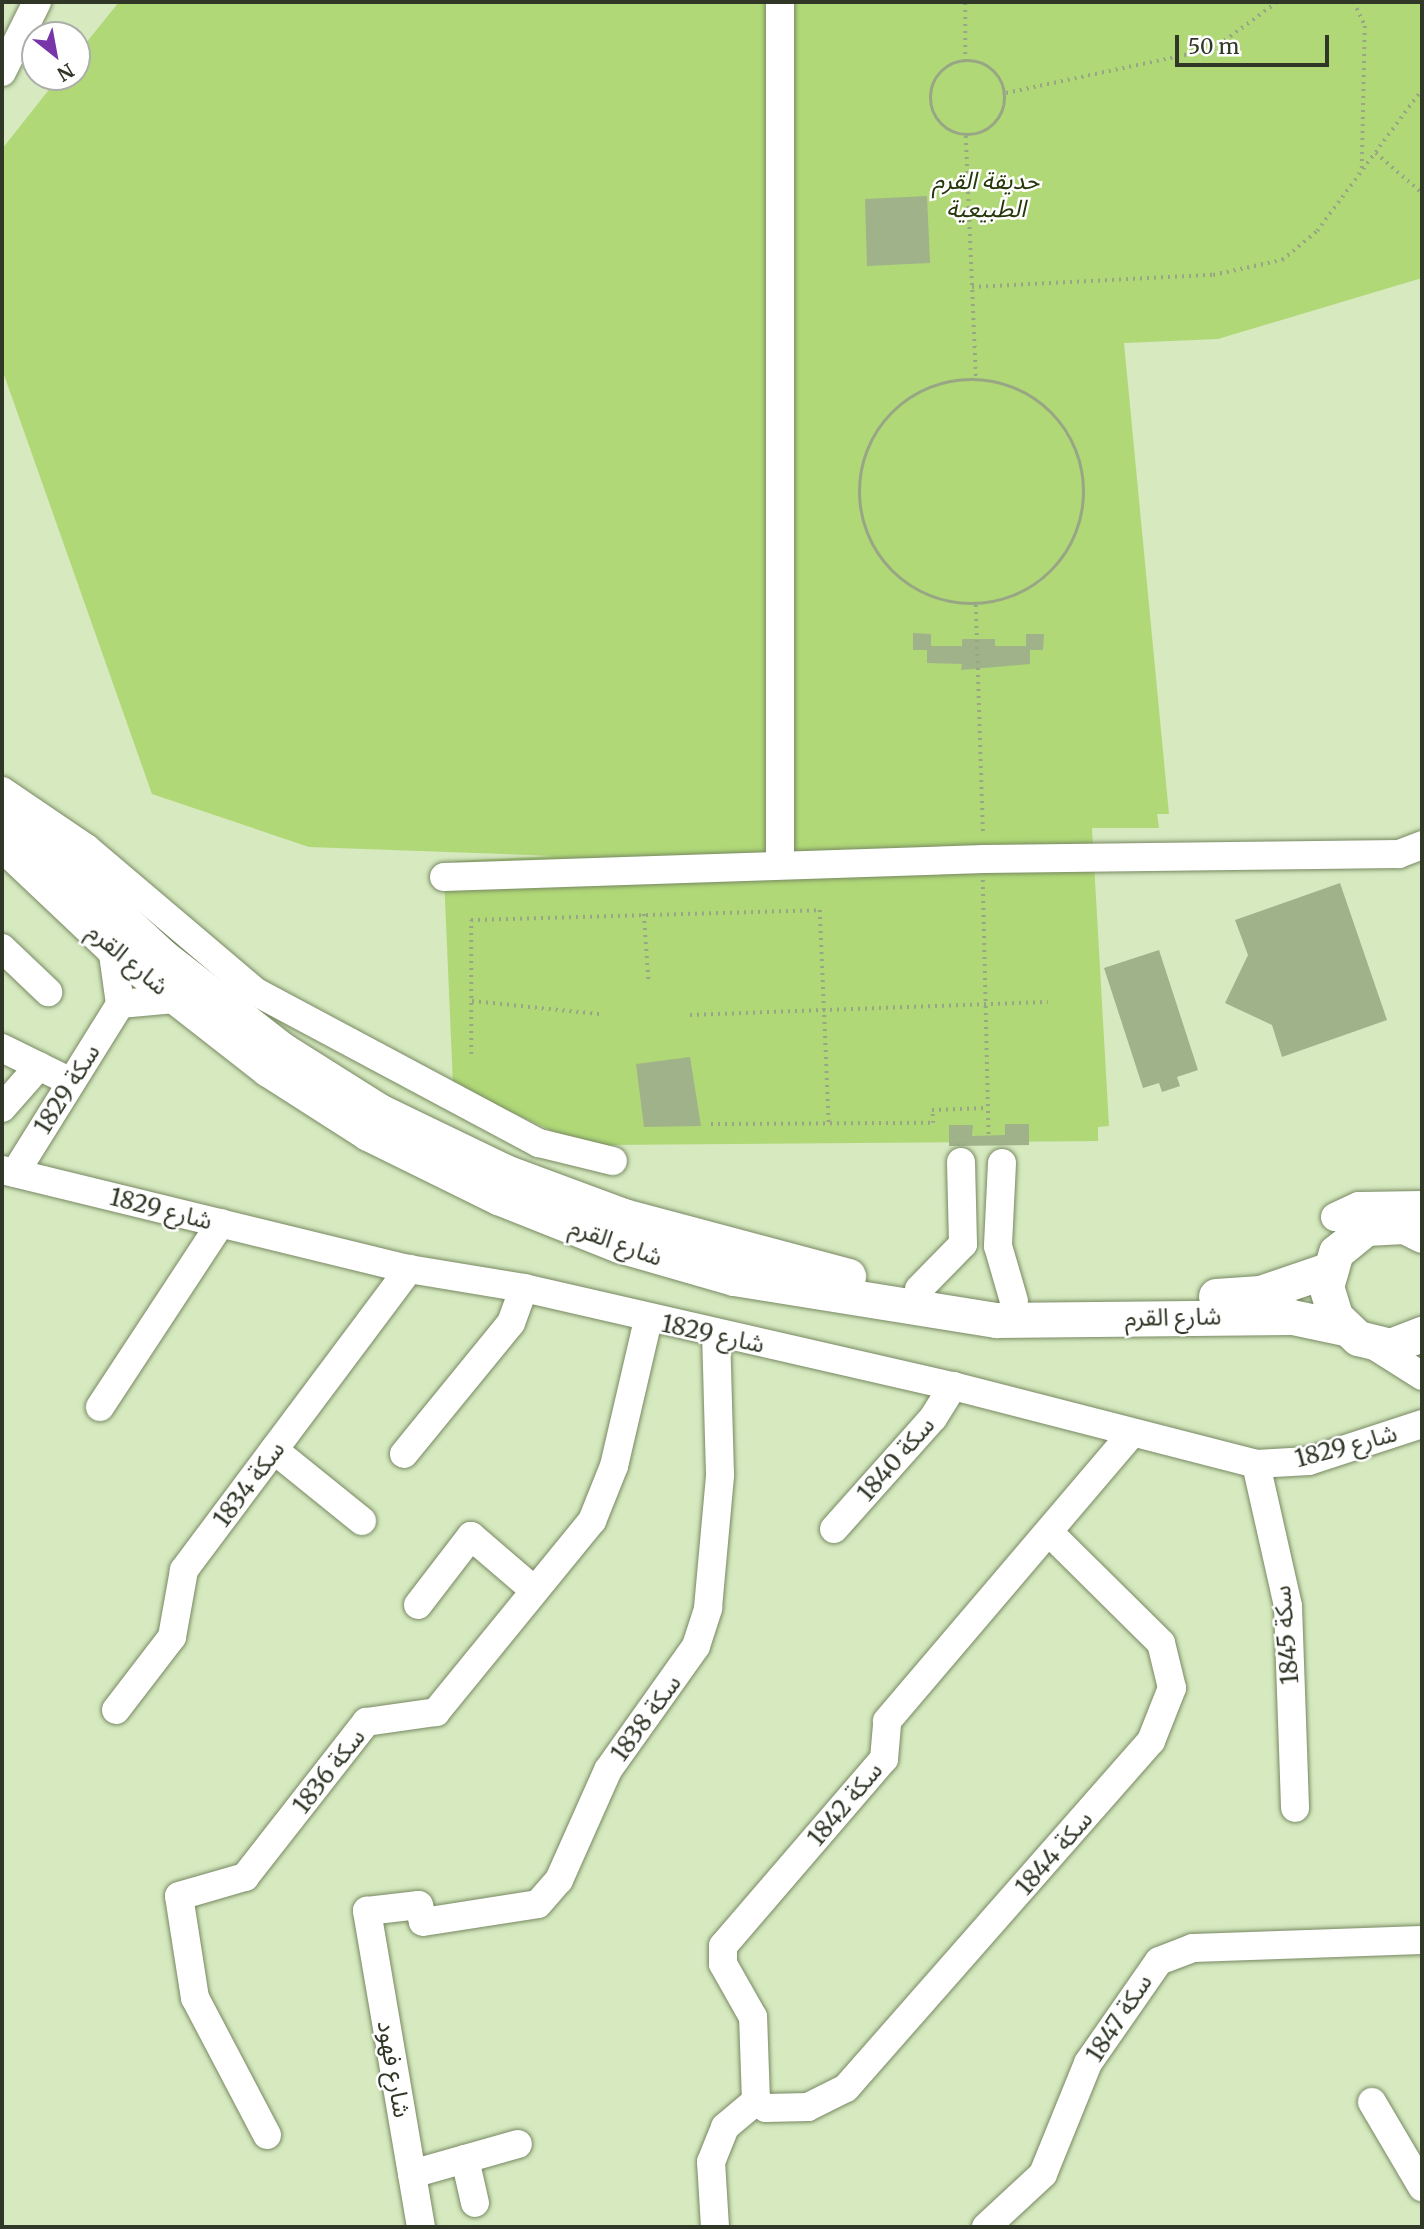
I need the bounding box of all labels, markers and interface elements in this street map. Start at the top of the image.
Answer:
north arrow [21,21,91,91]
scale bar [1179,21,1333,65]
text: 50 m [1188,33,1239,60]
text: N [53,58,78,86]
park label: حديقة القرم الطبيعية [933,167,1039,223]
street label: شارع القرم [82,917,174,1001]
street label: سكة 1829 [28,1039,106,1139]
street label: 1829 شارع [107,1182,215,1236]
street label: شارع القرم [566,1212,666,1272]
street label: شارع القرم [1125,1302,1221,1332]
street label: 1829 شارع [659,1309,767,1359]
street label: سكة 1840 [851,1411,941,1507]
street label: 1829 شارع [1292,1419,1400,1473]
street label: سكة 1834 [207,1435,291,1533]
street label: 1845 سكة [1267,1584,1305,1686]
street label: 1838 سكة [605,1669,687,1767]
street label: سكة 1836 [287,1723,371,1819]
street label: سكة 1842 [802,1756,888,1852]
street label: سكة 1844 [1010,1805,1098,1901]
street label: سكة 1847 [1080,1969,1158,2067]
street label: شارع فهود [371,2018,417,2120]

